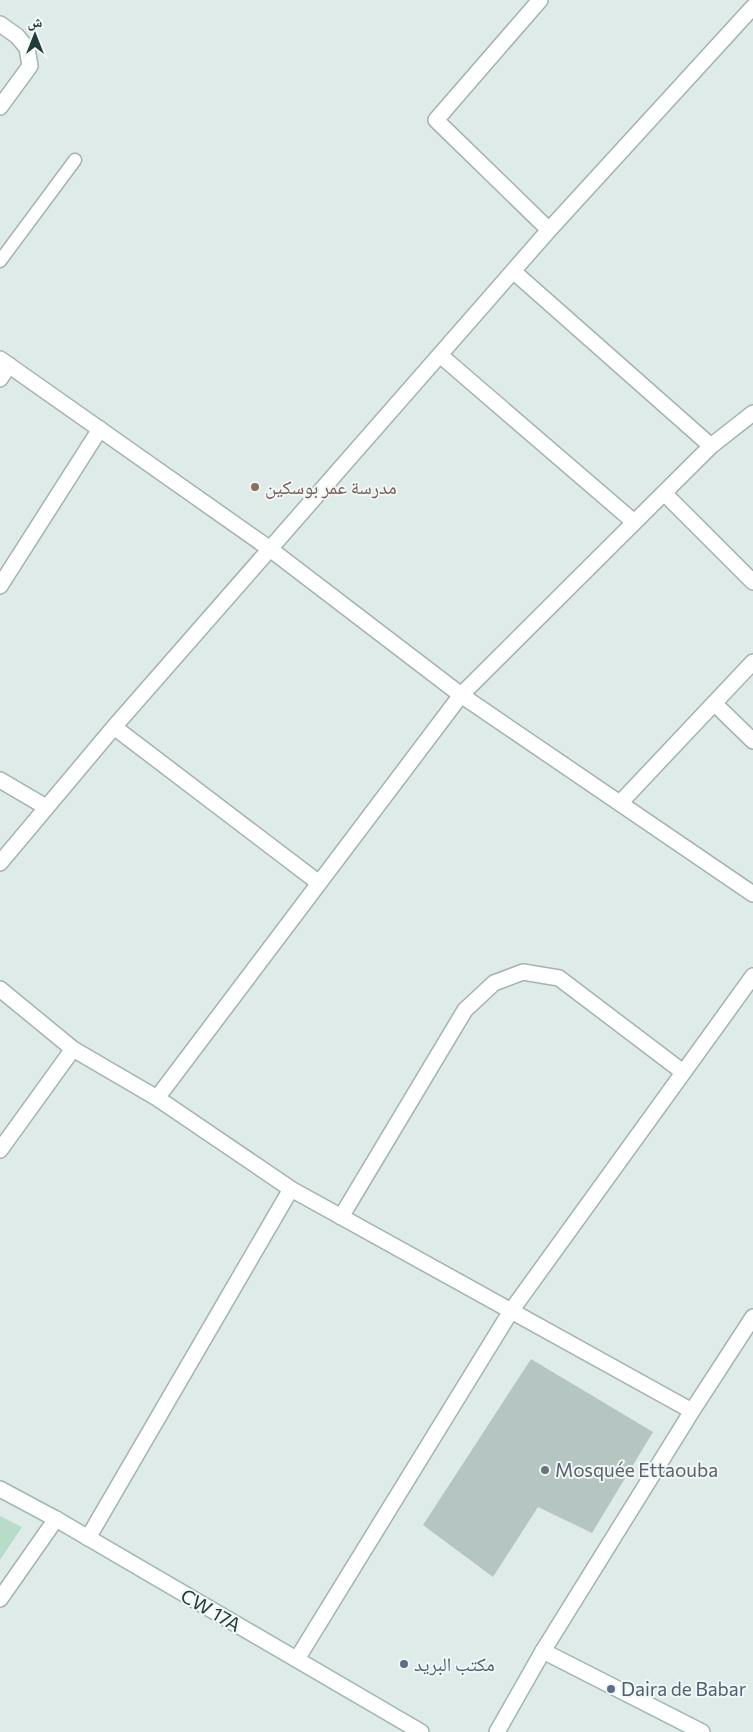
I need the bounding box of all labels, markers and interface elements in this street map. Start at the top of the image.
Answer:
north arrow [10,10,60,60]
text: ش [28,13,43,31]
place label: مدرسة عمر بوسكين [265,475,397,499]
marker: مدرسة عمر بوسكين [249,481,261,493]
place label: Mosquée Ettaouba [555,1458,718,1481]
marker: Mosquée Ettaouba [539,1464,551,1476]
street label: CW 17A [177,1583,245,1636]
place label: مكتب البريد [414,1652,495,1676]
marker: مكتب البريد [398,1658,410,1670]
place label: Daira de Babar [621,1677,747,1700]
marker: Daira de Babar [605,1683,617,1695]

